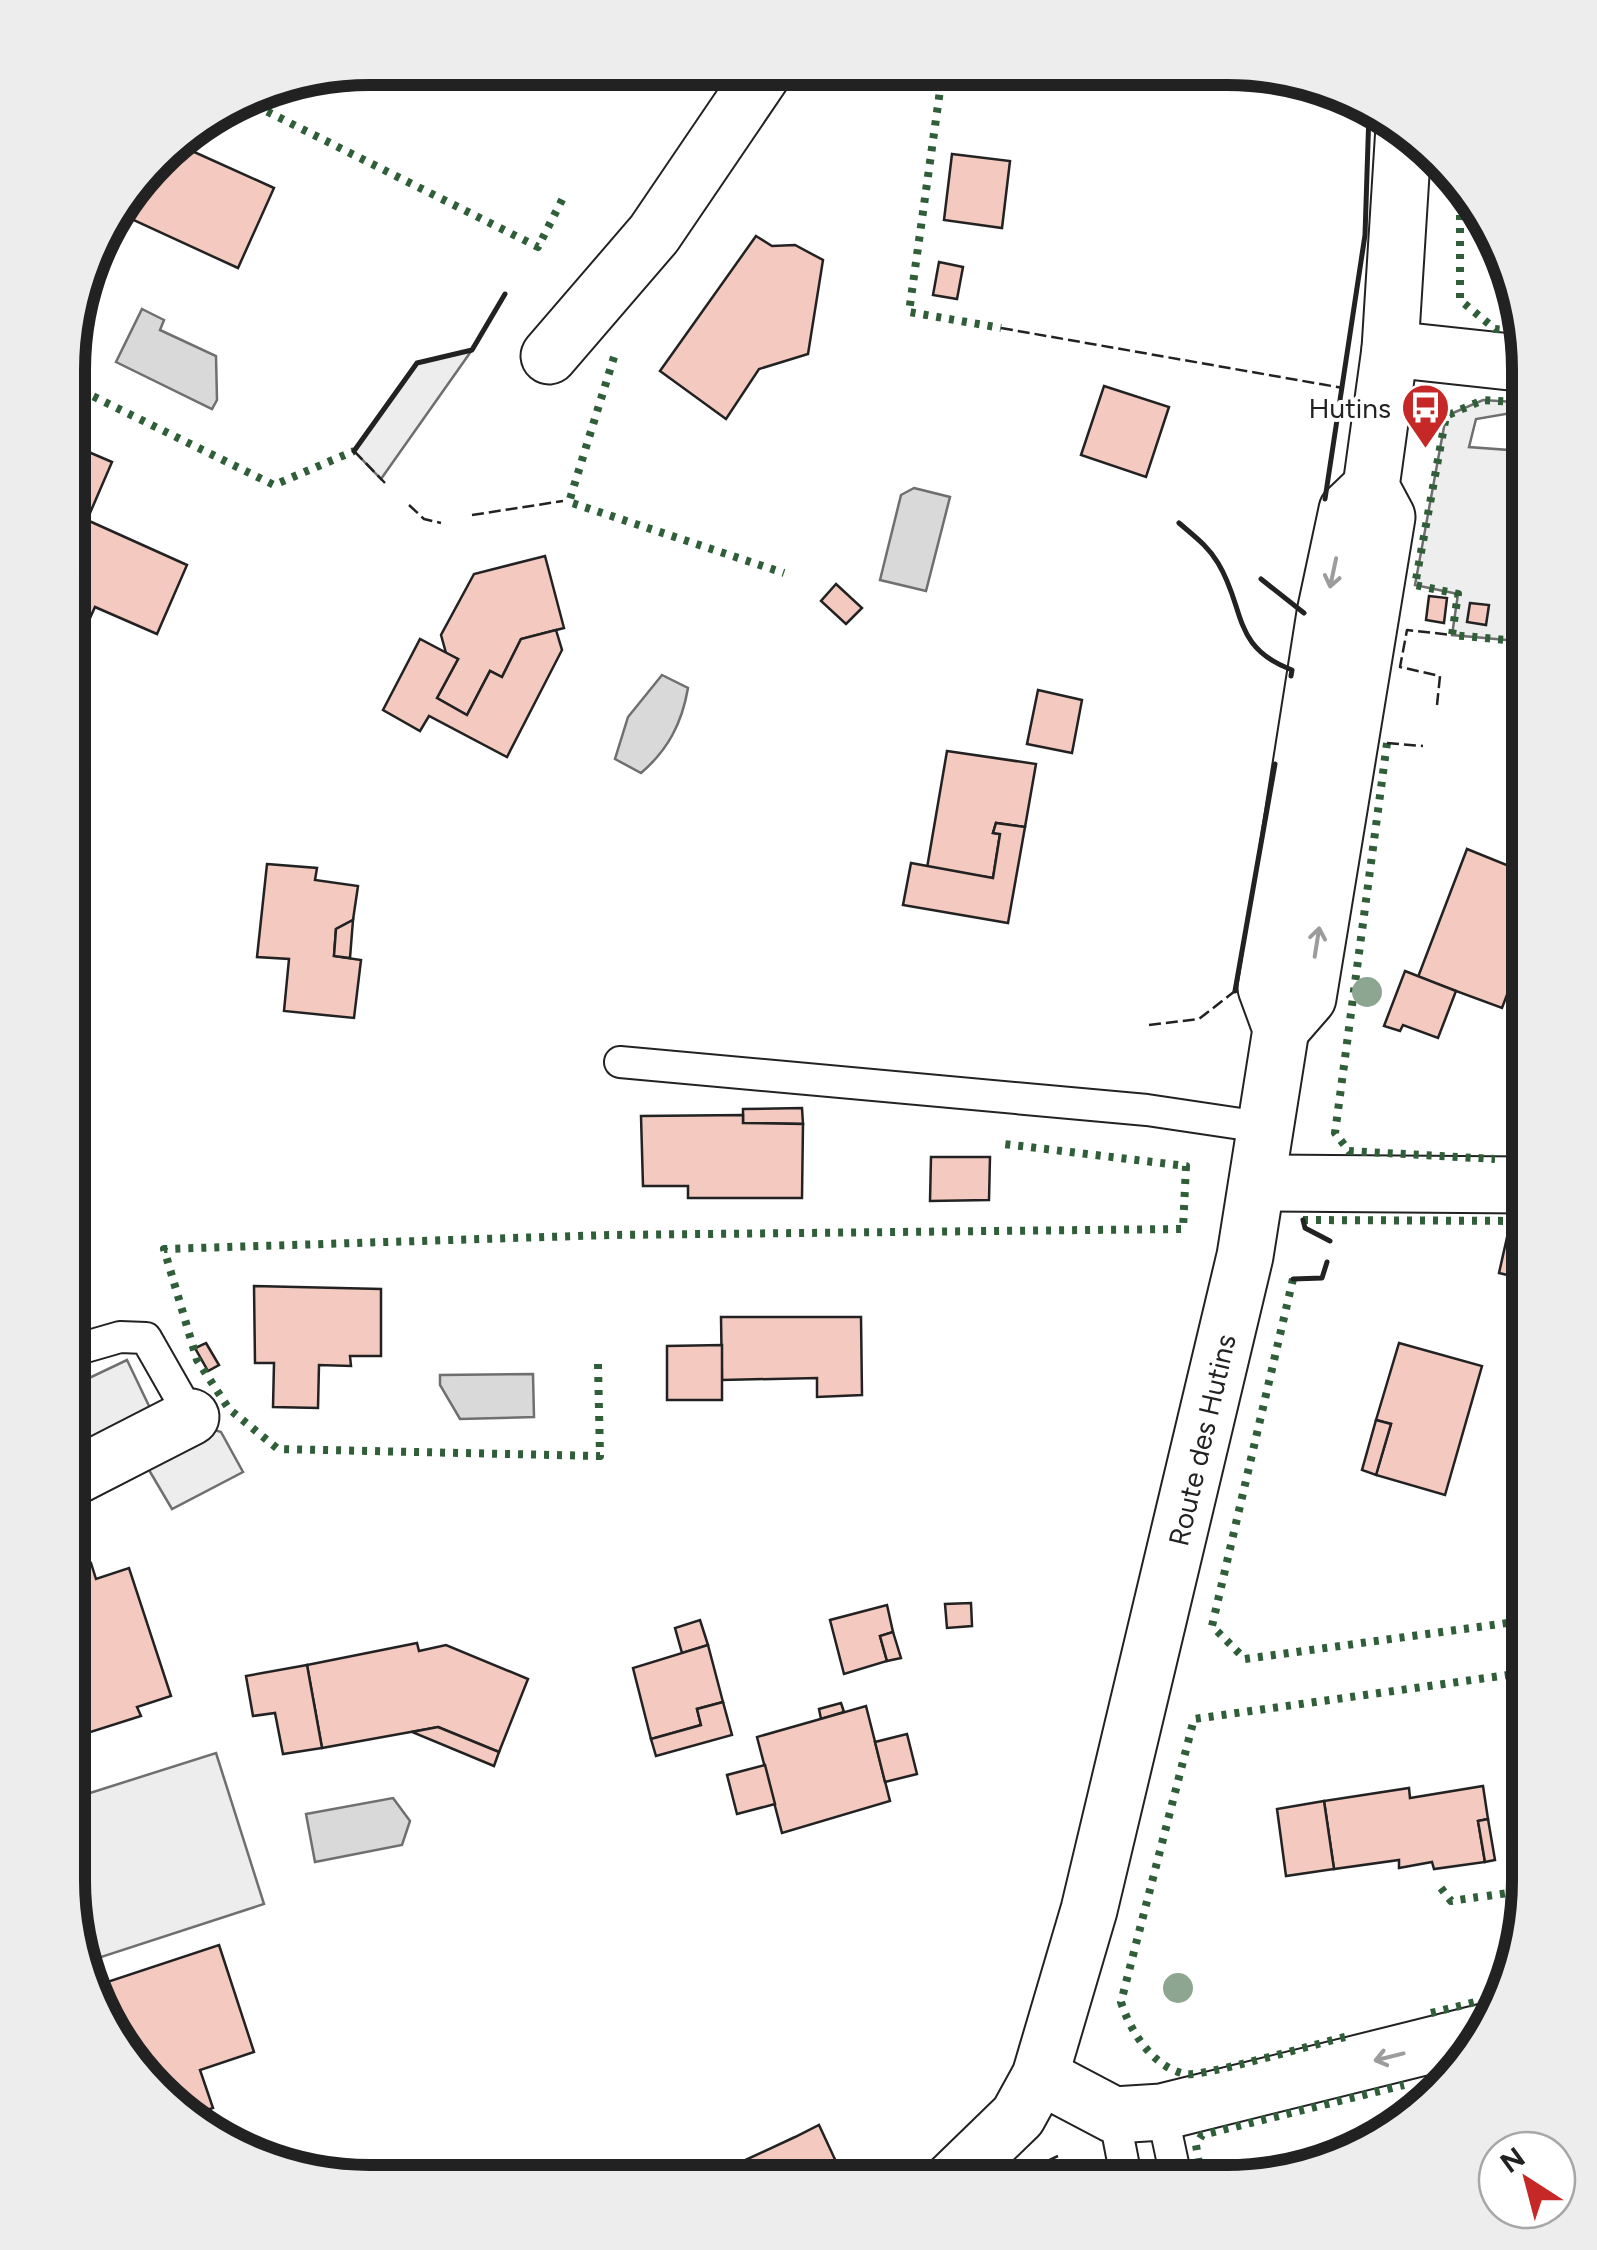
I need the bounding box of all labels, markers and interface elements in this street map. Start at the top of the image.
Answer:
bus stop icon: Hutins [1400,382,1452,450]
place label: Hutins [1309,391,1391,425]
one-way arrow [1323,556,1342,588]
one-way arrow [1308,926,1326,959]
street label: Route des Hutins [1161,1331,1243,1549]
one-way arrow [1374,2049,1406,2067]
north arrow [1477,2130,1577,2230]
text: N [1494,2140,1531,2180]

